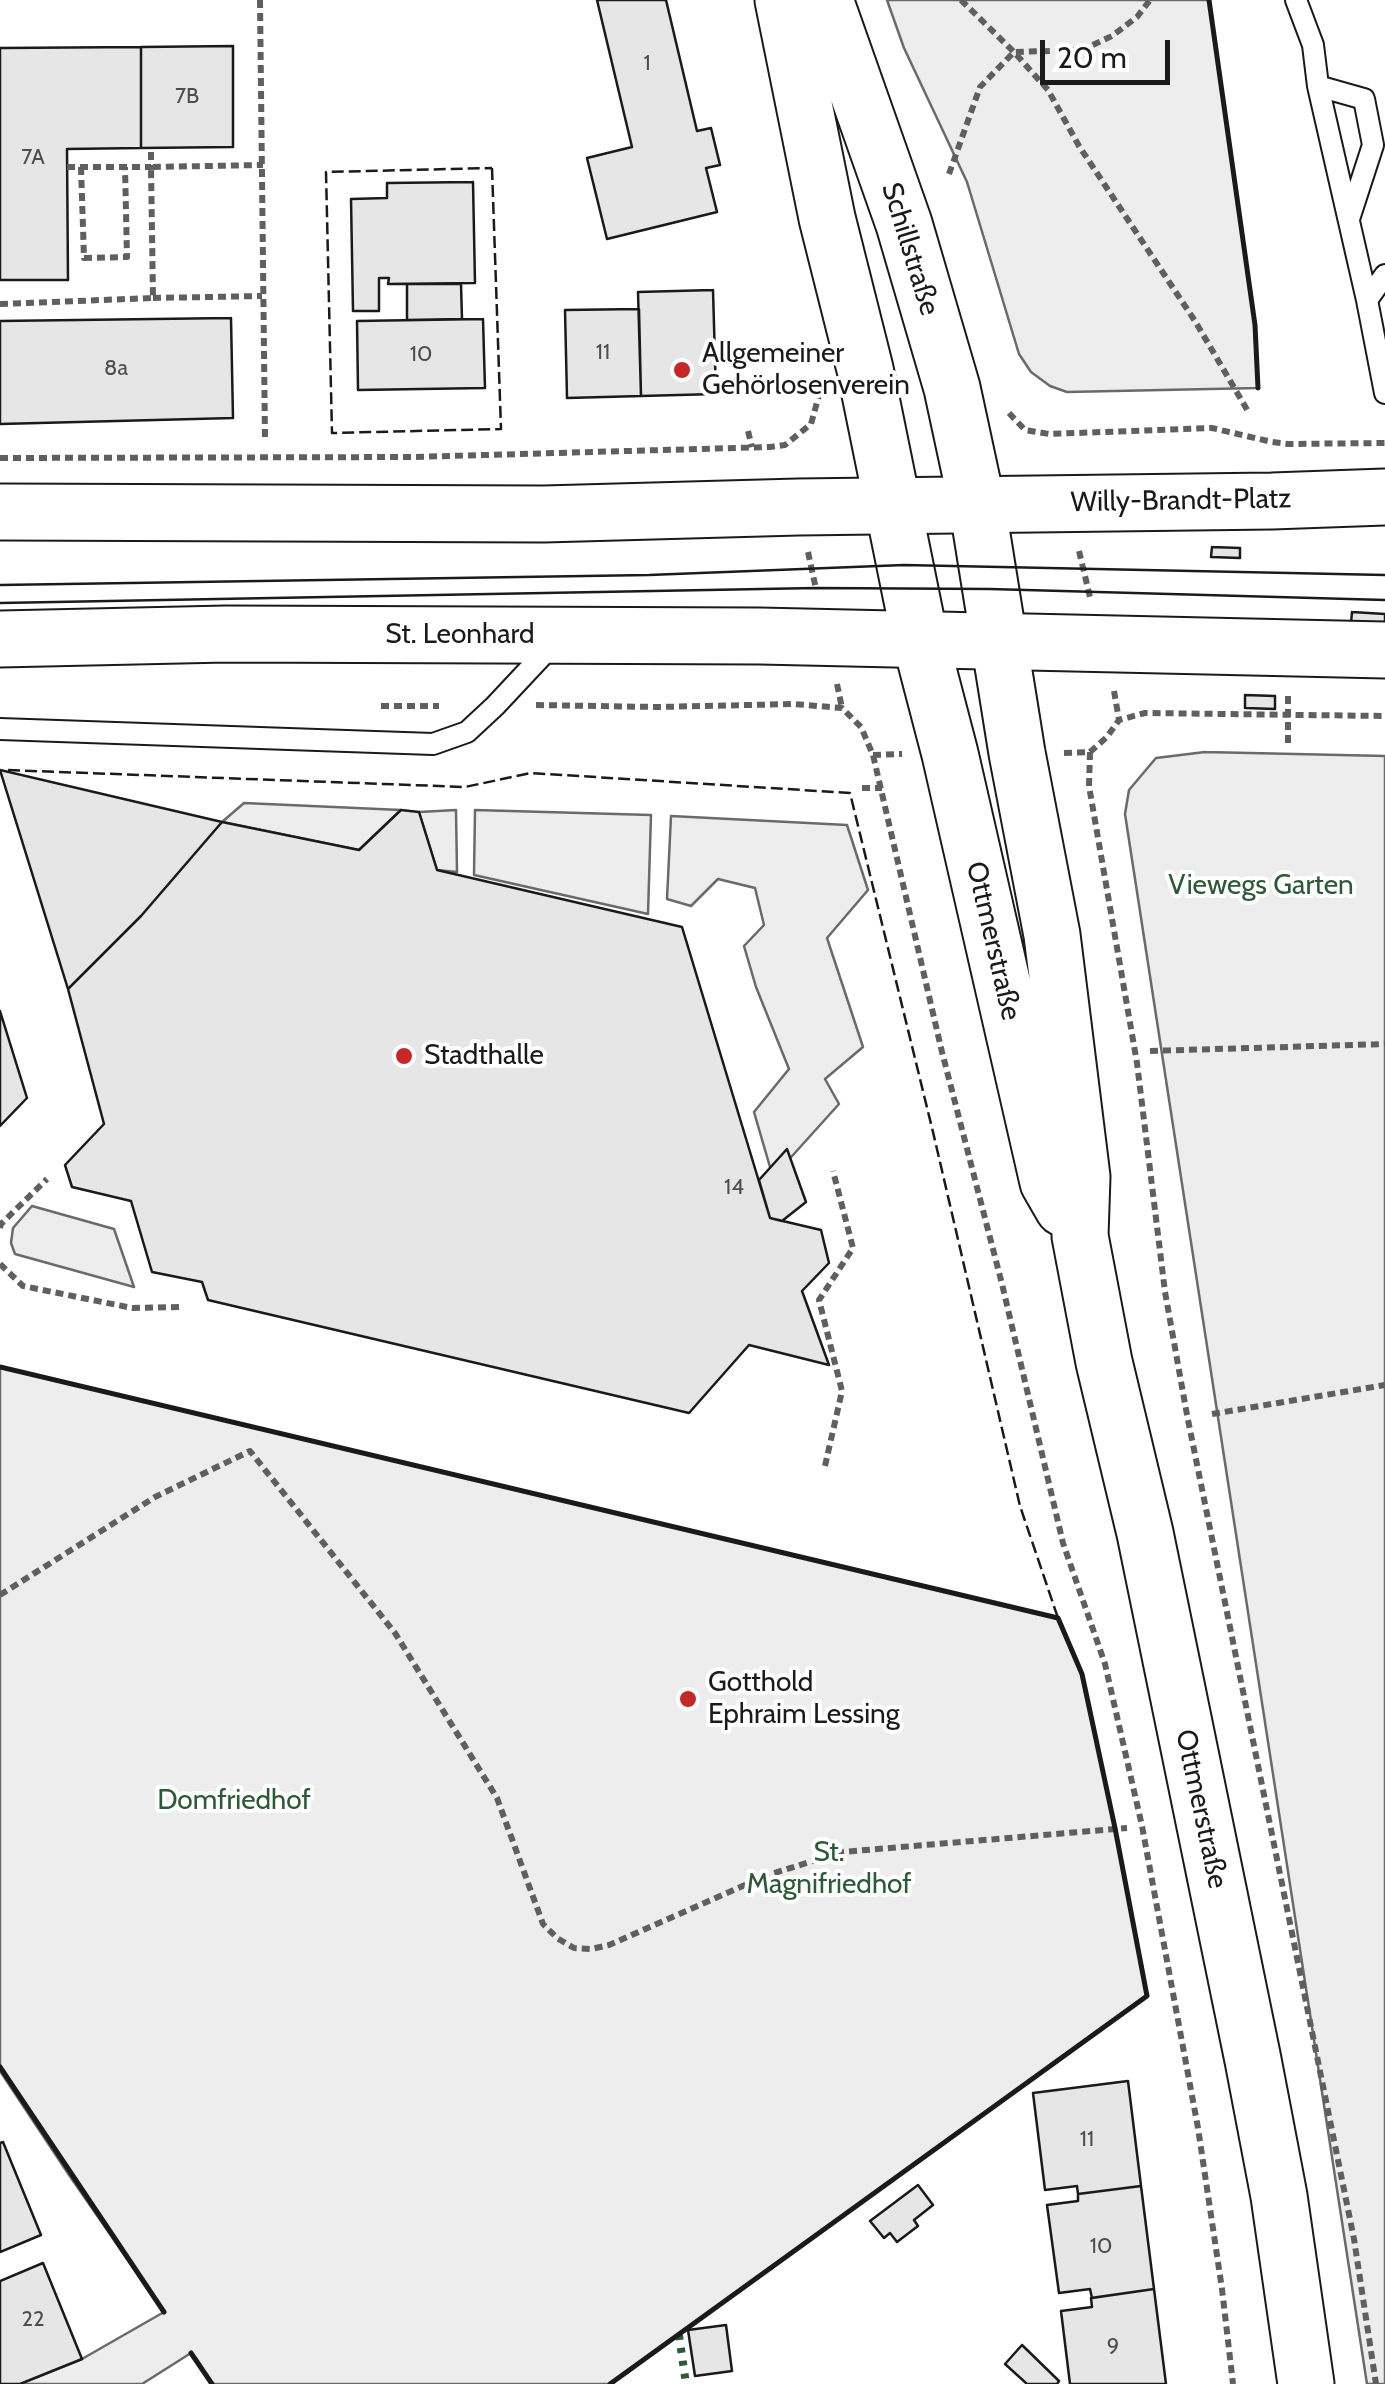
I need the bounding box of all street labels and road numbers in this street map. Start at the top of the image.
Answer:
street label: Schillstraße [874,179,946,319]
street label: Willy-Brandt-Platz [1070,482,1292,520]
street label: St. Leonhard [385,618,535,652]
street label: Ottmerstraße [958,858,1028,1024]
street label: Ottmerstraße [1168,1726,1234,1892]

